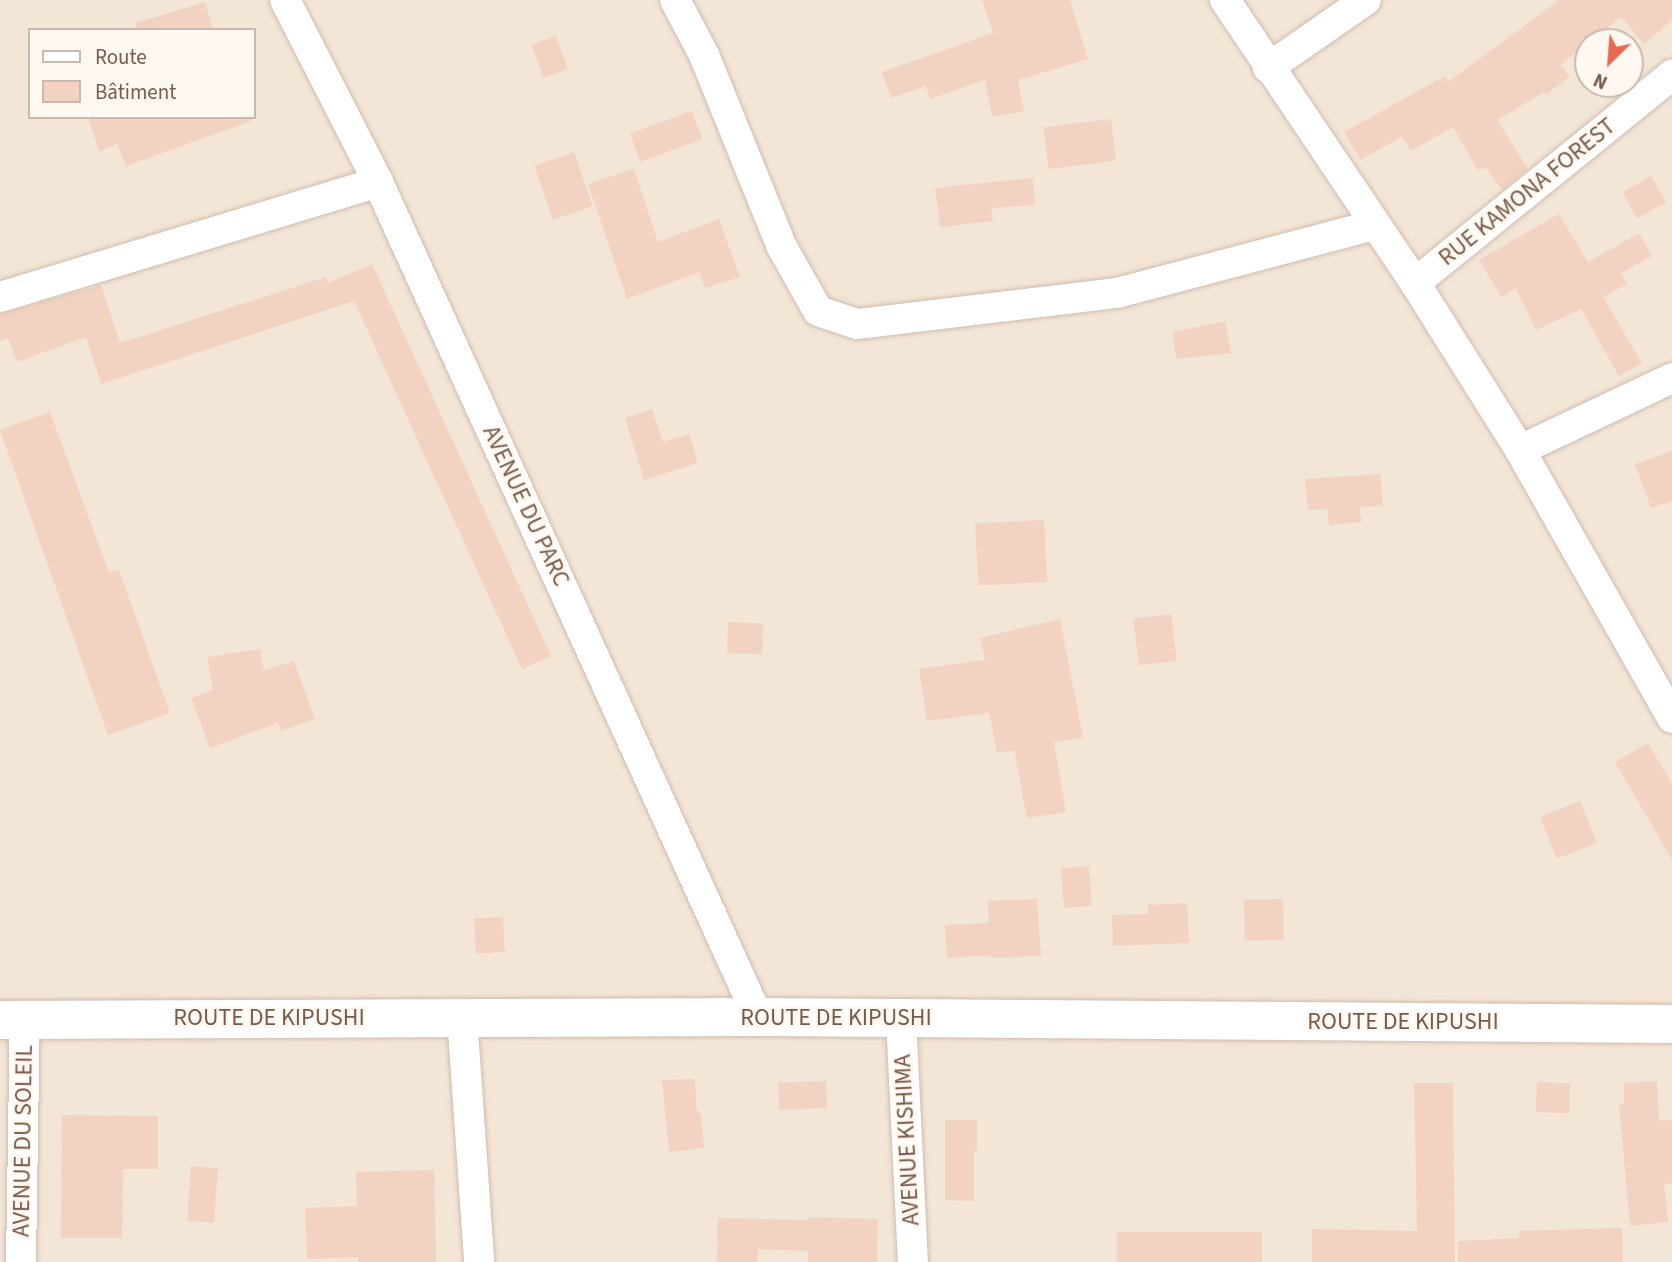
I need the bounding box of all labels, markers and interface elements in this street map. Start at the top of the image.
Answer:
legend [28,28,256,119]
north arrow [1574,28,1644,98]
text: Route [95,42,147,72]
text: N [1589,66,1612,96]
text: Bâtiment [95,77,176,107]
street label: RUE KAMONA FOREST [1433,112,1621,272]
street label: AVENUE DU PARC [476,421,576,591]
street label: ROUTE DE KIPUSHI [173,1004,365,1032]
street label: ROUTE DE KIPUSHI [740,1004,932,1032]
street label: ROUTE DE KIPUSHI [1307,1008,1499,1036]
street label: AVENUE DU SOLEIL [7,1045,39,1237]
street label: AVENUE KISHIMA [888,1054,926,1226]

